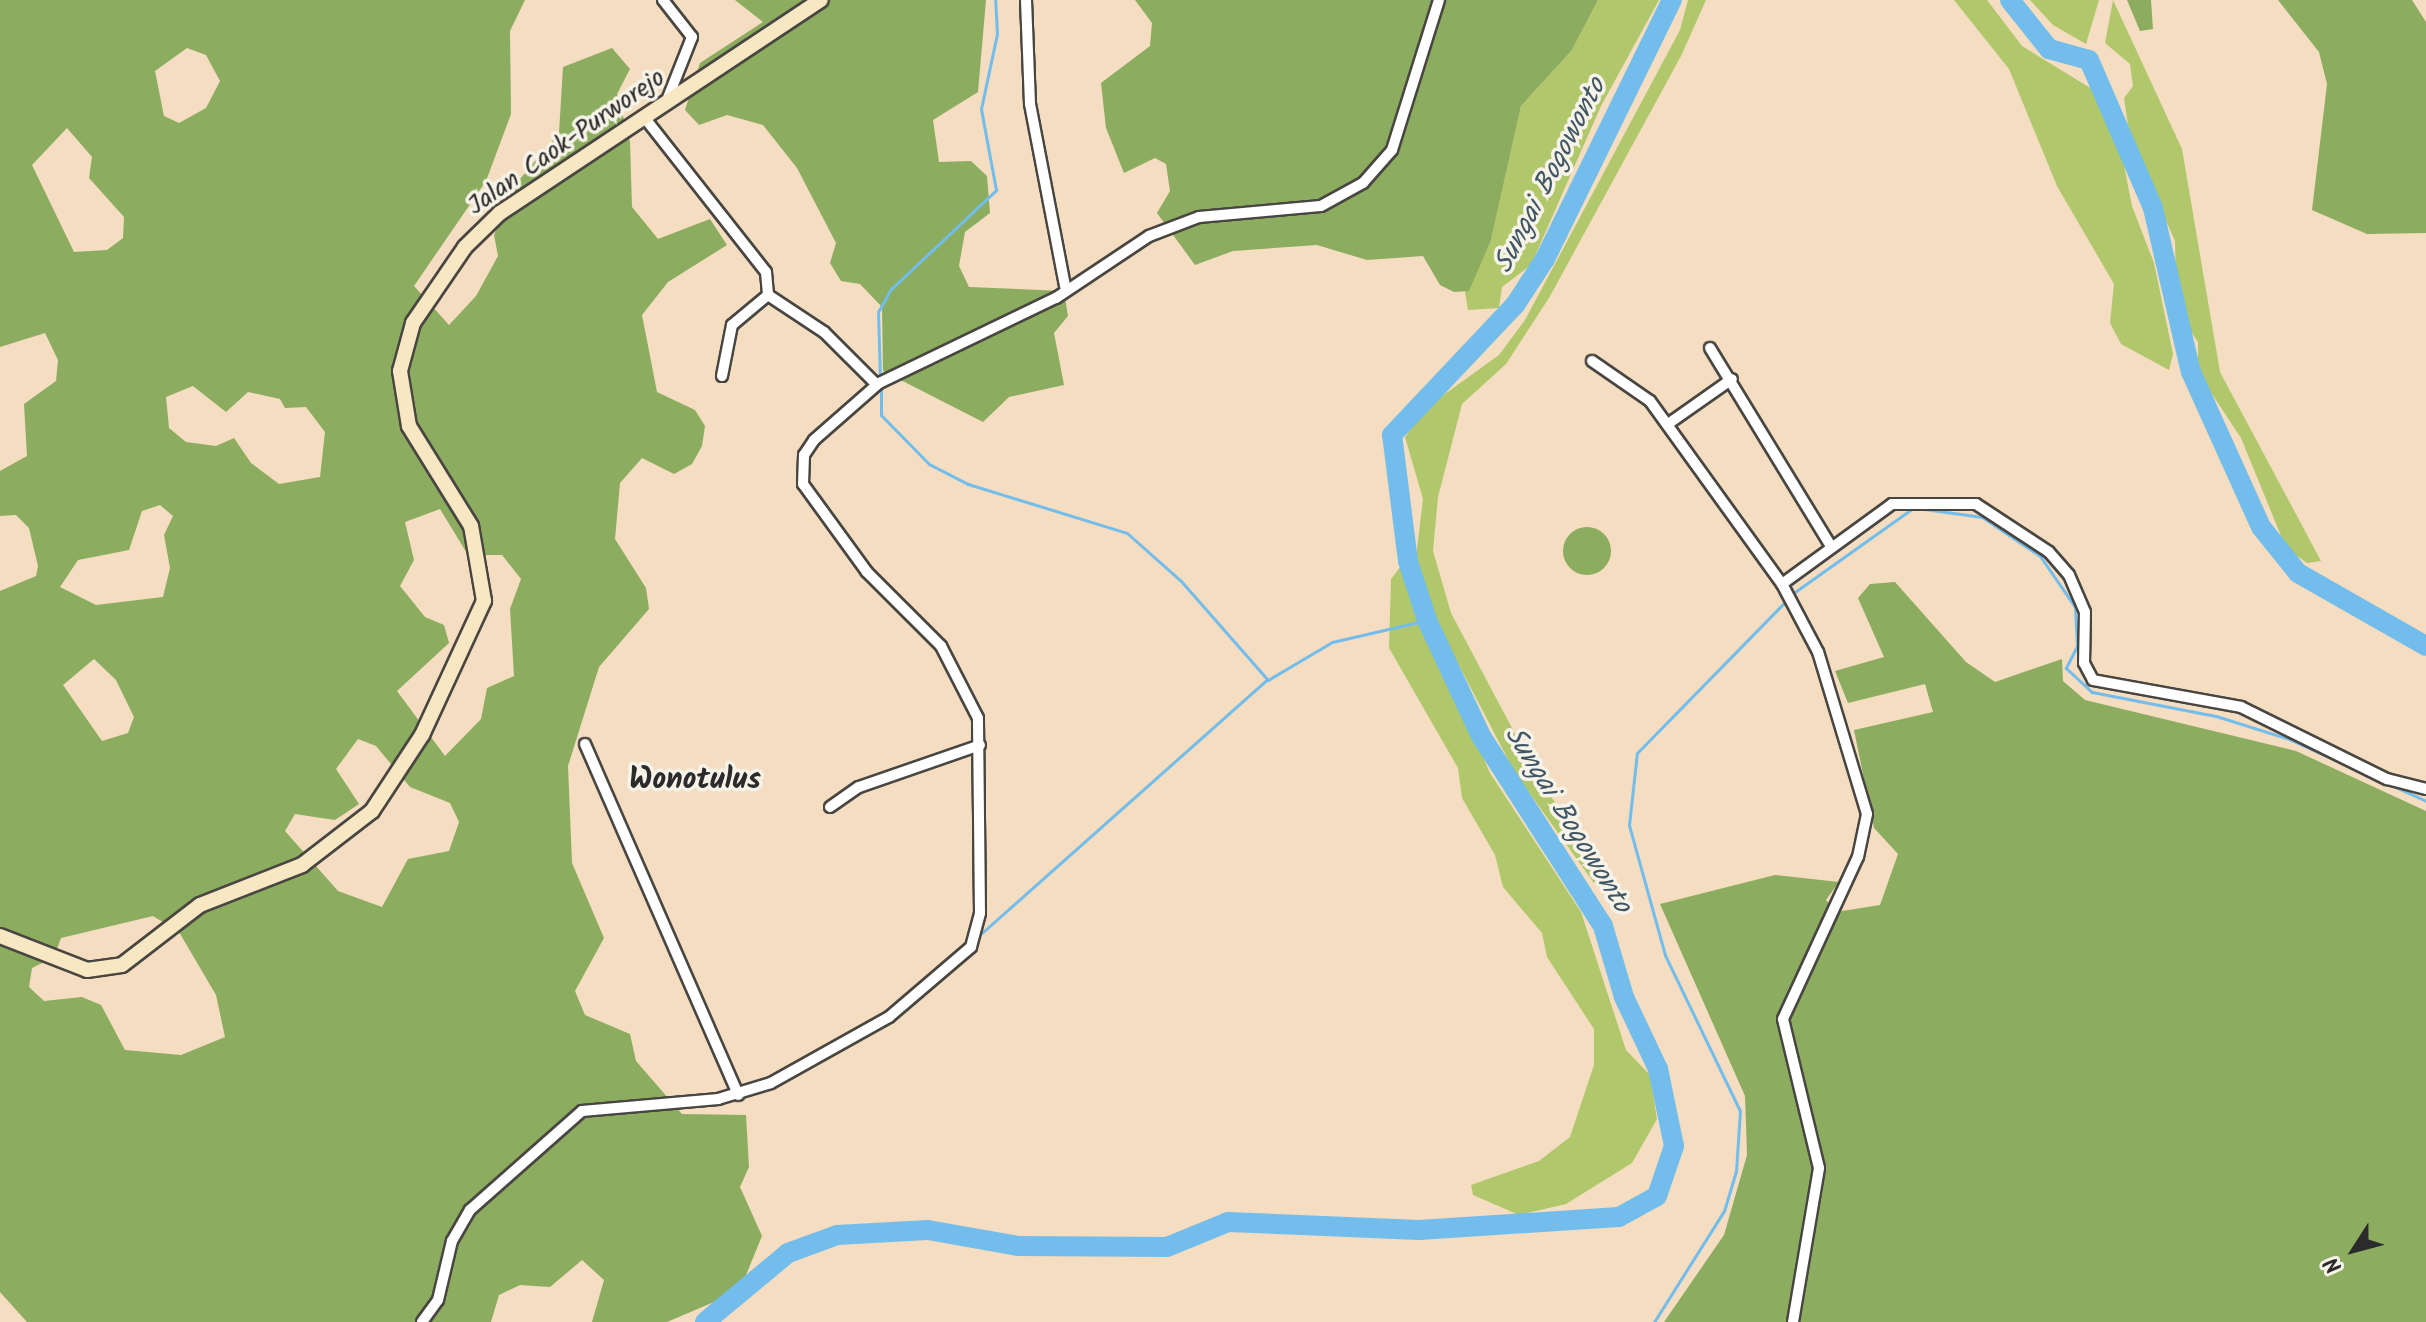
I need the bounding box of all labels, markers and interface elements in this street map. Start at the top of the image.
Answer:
street label: Jalan Caok-Purworejo [462,63,672,223]
water label: Sungai Bogowonto [1487,73,1615,279]
water label: Sungai Bogowonto [1496,720,1638,920]
district label: Wonotulus [629,762,761,798]
north arrow [2314,1210,2394,1290]
text: N [2316,1249,2352,1280]

